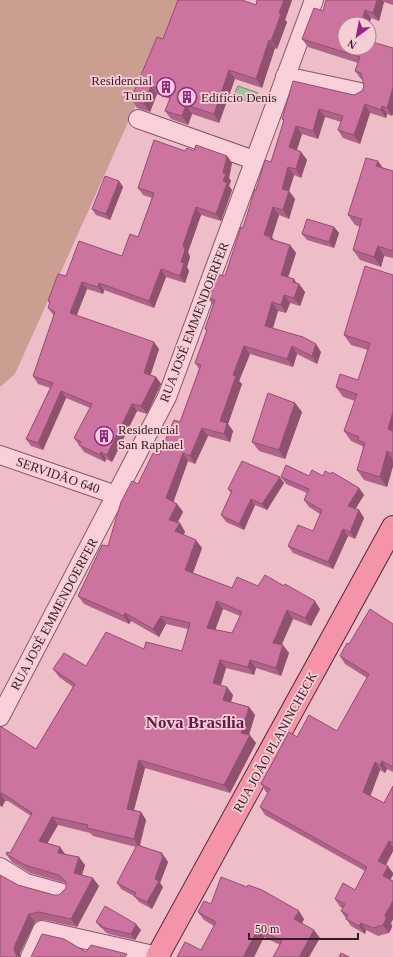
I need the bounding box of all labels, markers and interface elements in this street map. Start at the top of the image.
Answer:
north arrow [337,16,377,56]
text: N [345,37,358,52]
place label: Residencial Turin [91,73,152,103]
building icon: Residencial Turin [155,76,177,98]
building icon: Edifício Denis [176,86,198,108]
place label: Edifício Denis [201,90,276,105]
street label: RUA JOSÉ EMMENDOERFER [156,239,232,404]
place label: Residencial San Raphael [118,422,184,452]
building icon: Residencial San Raphael [93,425,115,447]
street label: SERVIDÃO 640 [14,454,102,496]
street label: RUA JOSÉ EMMENDOERFER [7,535,101,693]
street label: RUA JOÃO PLANINCHECK [230,669,320,815]
district label: Nova Brasília [146,713,245,732]
scale bar [249,915,358,941]
text: 50 m [255,922,280,936]

